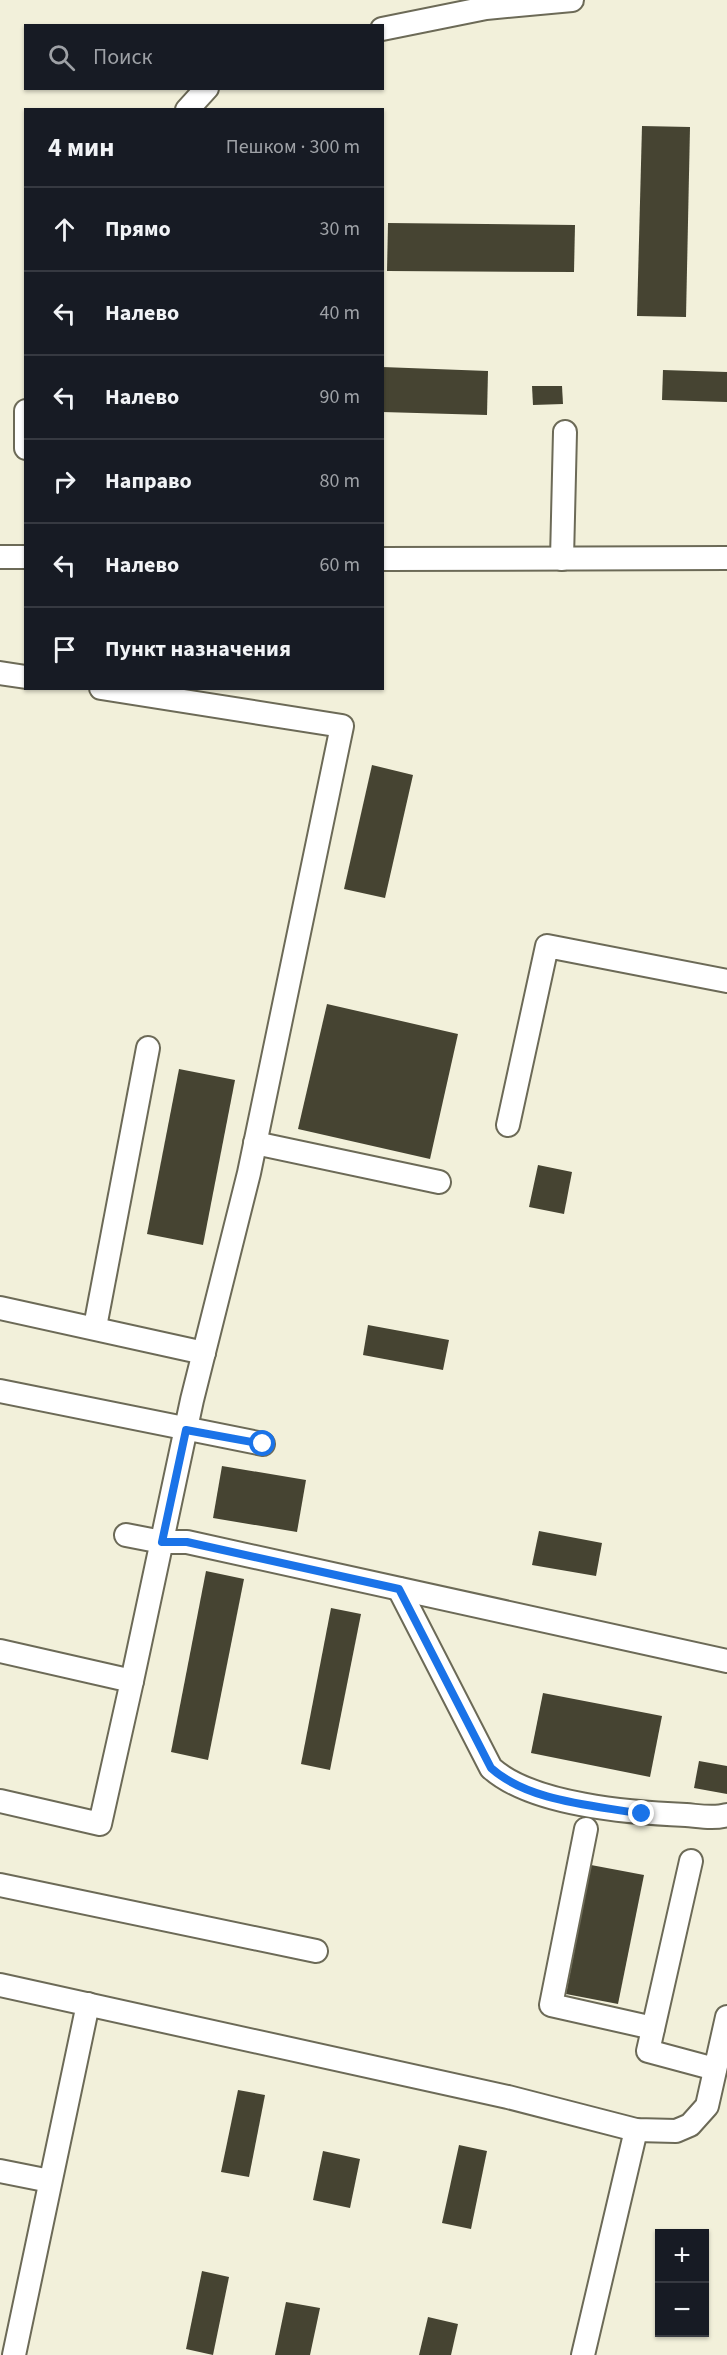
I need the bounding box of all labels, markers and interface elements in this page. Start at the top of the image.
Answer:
search box [24,24,384,90]
icon: search [45,41,78,74]
text: Поиск [93,41,152,73]
text: 4 мин [48,129,114,166]
text: Пешком · 300 m [226,133,360,161]
icon: ahead [48,213,81,246]
text: Прямо [105,213,171,245]
text: 30 m [320,215,360,243]
icon: left [48,297,81,330]
text: Налево [105,297,179,329]
text: 40 m [320,299,360,327]
icon: left [48,381,81,414]
text: Налево [105,381,179,413]
text: 90 m [320,383,360,411]
icon: right [48,465,81,498]
text: Направо [105,465,192,497]
text: 80 m [320,467,360,495]
icon: left [48,549,81,582]
text: Налево [105,549,179,581]
text: 60 m [320,551,360,579]
icon: arrive [48,633,81,666]
text: Пункт назначения [105,633,291,665]
route start [249,1430,275,1456]
route end [628,1800,654,1826]
map controls [655,2229,709,2337]
button: + [655,2229,709,2283]
button: − [655,2283,709,2337]

